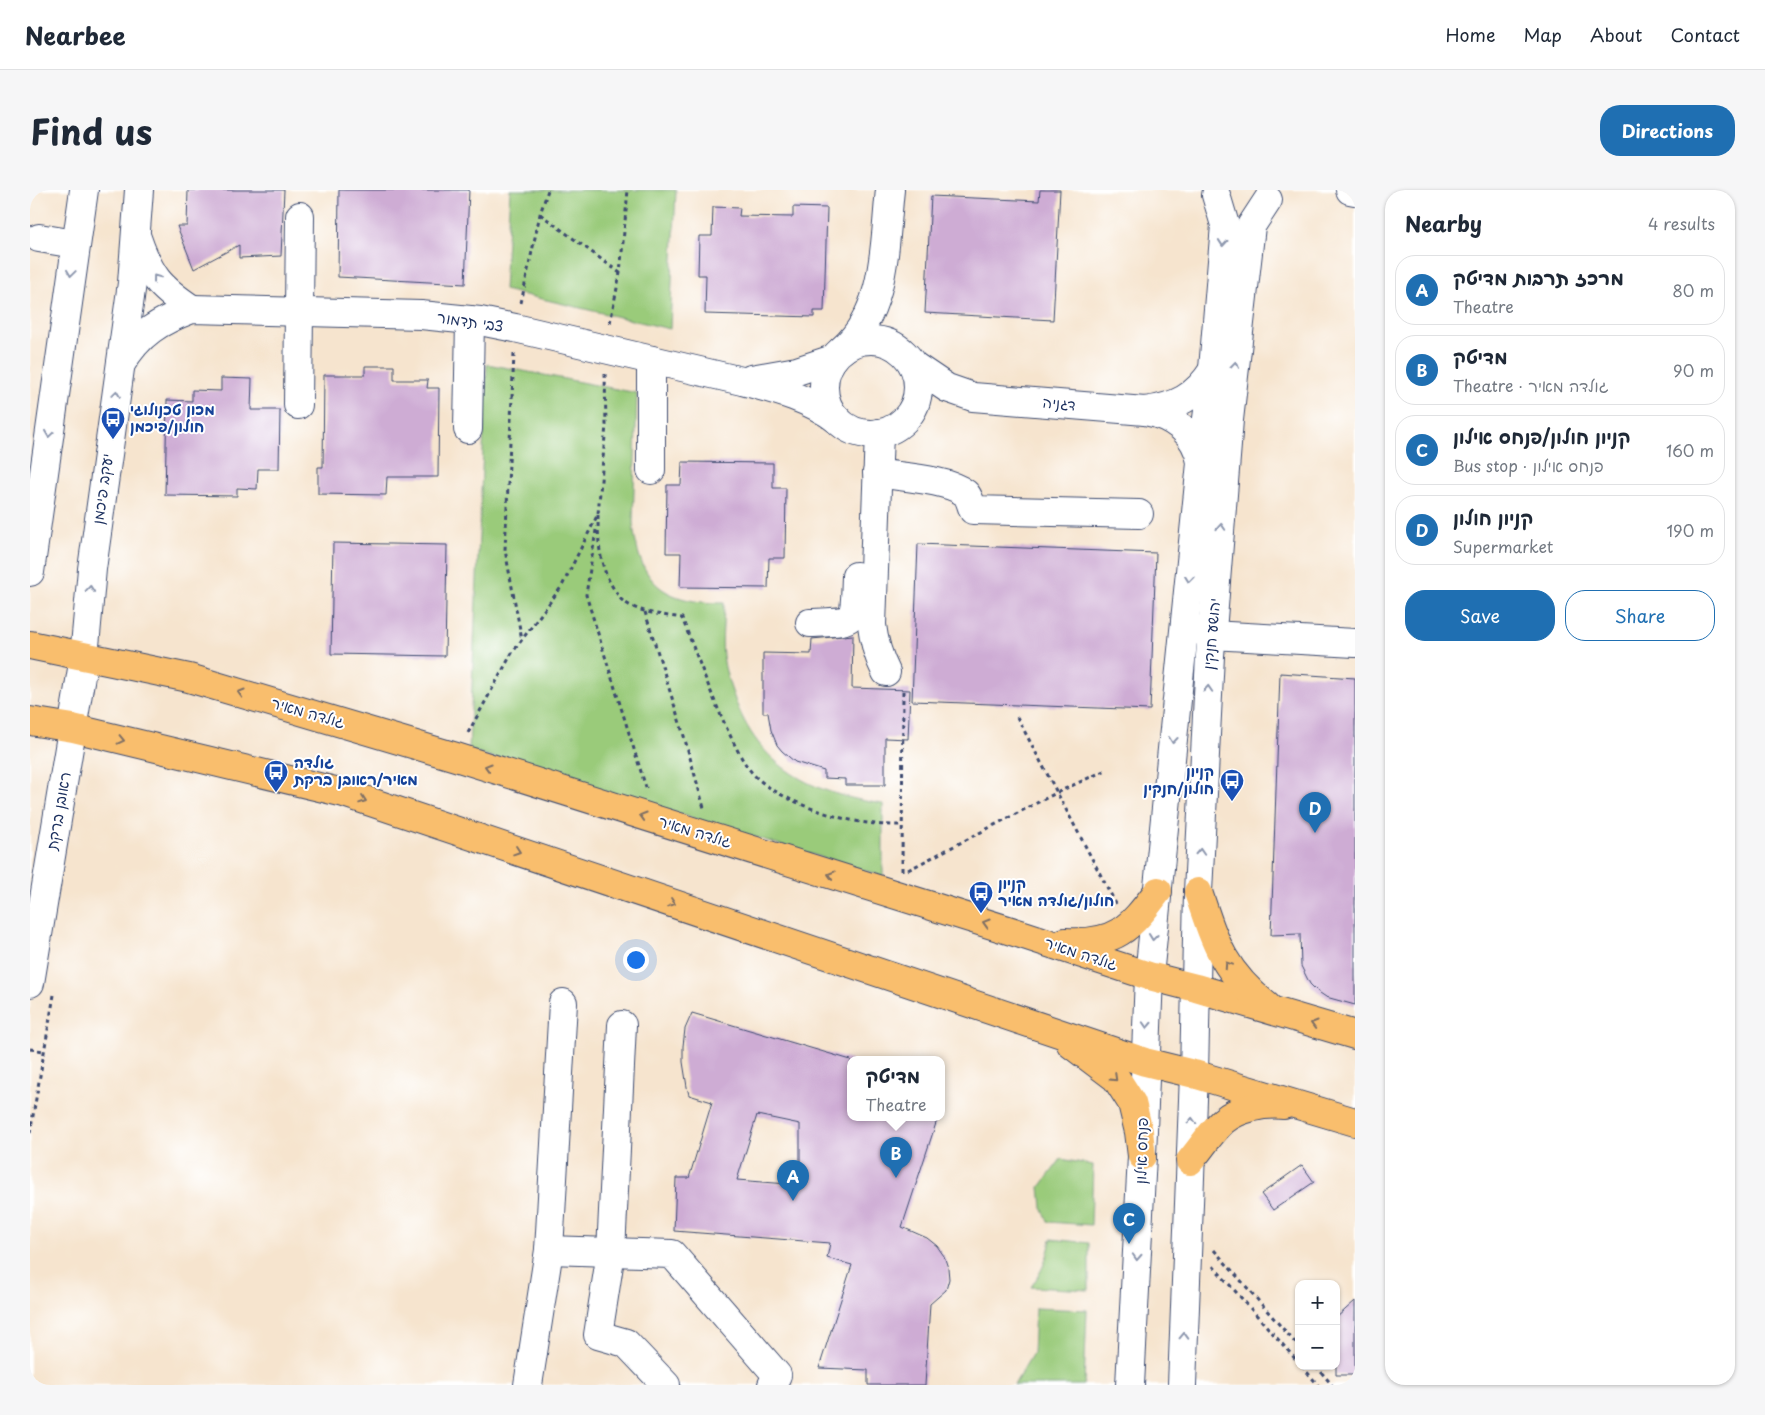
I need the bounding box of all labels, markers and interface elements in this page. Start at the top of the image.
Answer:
text: Nearbee [25,17,126,53]
text: Home [1445,21,1495,48]
text: Map [1523,21,1562,48]
text: About [1590,21,1642,48]
text: Contact [1670,21,1740,48]
text: Find us [30,104,152,157]
button: Directions [1600,105,1735,156]
text: Nearby [1405,207,1482,239]
text: 4 results [1648,211,1715,235]
one-way arrow [1218,239,1229,247]
text: מרכז תרבות מדיטק [1453,263,1624,291]
one-way arrow [66,269,77,277]
one-way arrow [153,274,162,284]
text: A [1416,278,1428,302]
text: 80 m [1672,278,1714,302]
text: Theatre [1453,294,1514,318]
street label: צבי תדמור [435,304,505,337]
text: מדיטק [1453,342,1508,370]
text: B [1417,358,1427,382]
text: 90 m [1673,358,1714,382]
one-way arrow [1229,361,1240,369]
text: Theatre · גולדה מאיר [1453,373,1609,397]
one-way arrow [110,389,121,397]
street label: דגניה [1042,390,1077,415]
place label: מכון טכנולוגי חולון/פיכמן [130,397,215,437]
bus stop icon: מכון טכנולוגי חולון/פיכמן [100,406,126,440]
text: קניון חולון/פנחס אילון [1453,422,1630,450]
one-way arrow [44,430,55,438]
text: C [1416,438,1428,462]
text: 160 m [1666,438,1714,462]
street label: יעקב פיכמן [85,452,118,526]
text: Bus stop · פנחס אילון [1453,453,1604,477]
text: קניון חולון [1453,503,1533,531]
text: D [1416,518,1428,542]
text: 190 m [1666,518,1714,542]
one-way arrow [1215,523,1226,531]
text: Supermarket [1453,534,1553,558]
one-way arrow [1184,575,1195,583]
one-way arrow [85,585,96,593]
button: Save [1405,590,1555,641]
button: Share [1565,590,1715,641]
street label: יהושע חנקין [1196,597,1225,671]
one-way arrow [1203,685,1213,693]
one-way arrow [237,689,246,699]
street label: גולדה מאיר [269,690,348,733]
one-way arrow [116,734,125,745]
one-way arrow [1168,736,1179,744]
place label: גולדה מאיר/ראובן ברקת [293,750,418,790]
bus stop icon: גולדה מאיר/ראובן ברקת [263,759,289,793]
place label: קניון חולון/חנקין [1143,759,1214,799]
one-way arrow [484,763,492,773]
bus stop icon: קניון חולון/חנקין [1219,768,1245,802]
street label: ראובן ברקת [39,770,76,853]
pin: D [1299,792,1331,833]
one-way arrow [359,794,367,804]
street label: גולדה מאיר [656,809,735,853]
one-way arrow [639,811,647,821]
one-way arrow [513,846,521,856]
one-way arrow [1194,847,1205,855]
one-way arrow [827,870,836,880]
place label: קניון חולון/גולדה מאיר [998,871,1114,911]
bus stop icon: קניון חולון/גולדה מאיר [968,880,994,914]
one-way arrow [667,897,675,907]
one-way arrow [983,919,991,929]
street label: גולדה מאיר [1042,930,1121,975]
one-way arrow [1148,933,1159,941]
your location [623,947,649,973]
one-way arrow [1225,961,1234,970]
one-way arrow [1311,1019,1319,1029]
one-way arrow [1142,1021,1152,1029]
popup [847,1056,945,1121]
text: מדיטק [866,1061,920,1089]
one-way arrow [1108,1072,1117,1081]
text: Theatre [866,1092,926,1116]
street label: פנחס אילון [1128,1117,1153,1185]
one-way arrow [1186,1117,1197,1125]
pin: B [880,1137,912,1178]
pin: A [777,1160,809,1201]
pin: C [1113,1203,1145,1244]
one-way arrow [1131,1253,1142,1261]
map controls [1295,1280,1340,1370]
button: + [1295,1280,1340,1325]
button: − [1295,1325,1340,1370]
one-way arrow [1178,1332,1189,1340]

